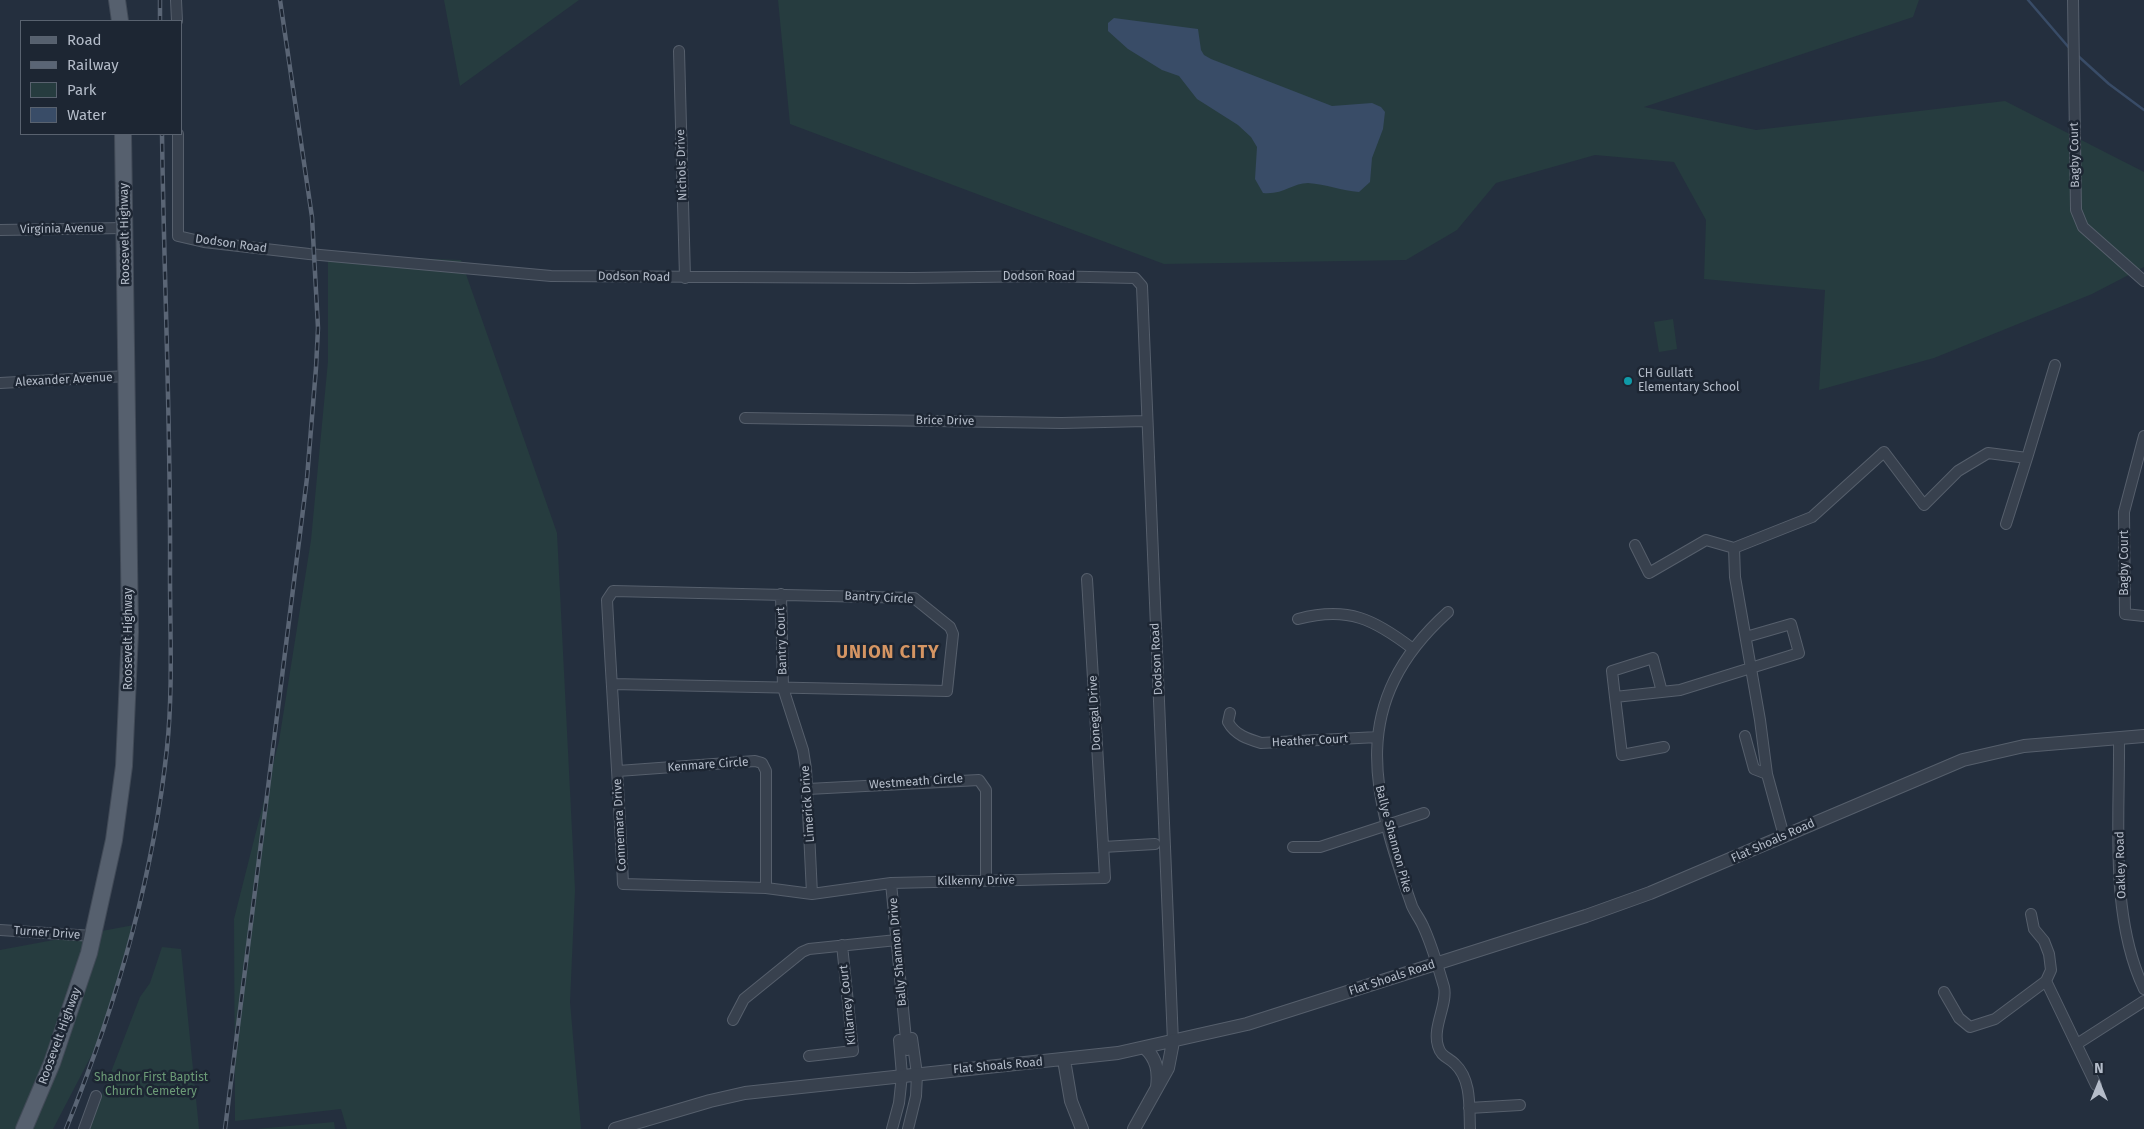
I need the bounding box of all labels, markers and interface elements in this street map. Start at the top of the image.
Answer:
legend [20,20,182,135]
text: Road [67,31,102,49]
text: Railway [67,56,119,74]
text: Park [67,81,97,99]
text: Water [67,106,106,124]
street label: Bagby Court [2067,122,2083,188]
street label: Nichols Drive [674,129,690,201]
street label: Roosevelt Highway [117,183,133,285]
street label: Virginia Avenue [20,221,104,237]
street label: Dodson Road [194,232,268,256]
street label: Dodson Road [598,269,670,285]
street label: Dodson Road [1003,270,1075,284]
place label: CH Gullatt Elementary School [1638,367,1740,395]
street label: Alexander Avenue [15,370,113,390]
marker: CH Gullatt Elementary School [1622,375,1634,387]
street label: Brice Drive [916,413,974,429]
street label: Bagby Court [2118,530,2132,596]
street label: Roosevelt Highway [122,588,136,690]
street label: Bantry Circle [844,589,914,607]
street label: Bantry Court [774,607,790,675]
street label: Dodson Road [1148,622,1166,696]
district label: UNION CITY [835,642,941,664]
street label: Donegal Drive [1086,675,1104,751]
street label: Heather Court [1272,732,1348,750]
street label: Kenmare Circle [667,755,749,775]
street label: Limerick Drive [798,765,818,843]
street label: Westmeath Circle [869,772,963,792]
street label: Connemara Drive [610,778,630,872]
street label: Ballye Shannon Pike [1372,784,1414,894]
street label: Flat Shoals Road [1729,816,1817,866]
street label: Oakley Road [2113,831,2129,899]
street label: Kilkenny Drive [937,873,1015,889]
street label: Bally Shannon Drive [886,897,910,1007]
street label: Turner Drive [13,923,81,943]
street label: Flat Shoals Road [1347,957,1437,999]
street label: Killarney Court [837,964,859,1046]
street label: Roosevelt Highway [36,986,84,1086]
street label: Flat Shoals Road [952,1055,1044,1077]
north arrow [2074,1059,2124,1109]
text: N [2094,1060,2104,1077]
park label: Shadnor First Baptist Church Cemetery [94,1071,208,1099]

